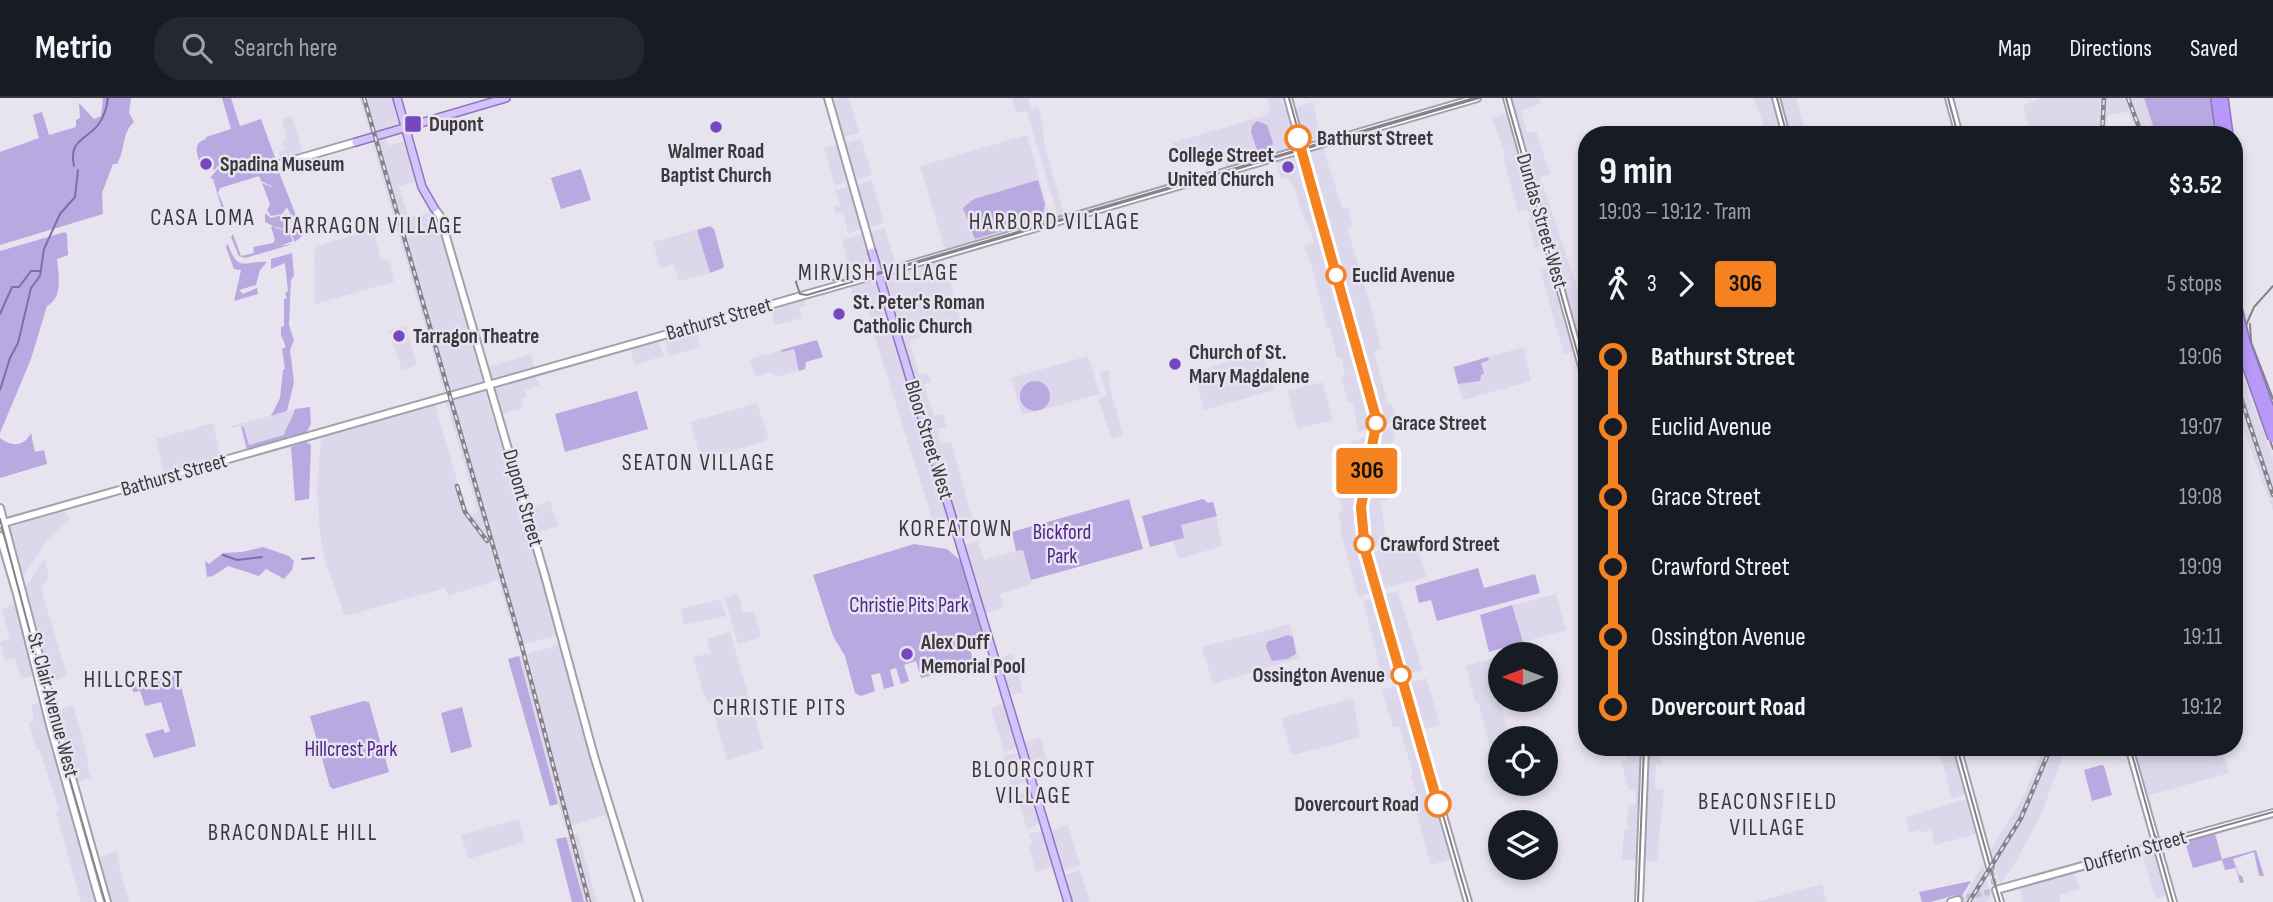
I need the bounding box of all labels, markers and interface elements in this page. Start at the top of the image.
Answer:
search box [154,17,644,80]
text: Metrio [35,28,112,68]
icon: search [178,29,216,67]
text: Search here [234,33,337,64]
text: Map [1998,34,2031,63]
text: Directions [2069,34,2152,63]
text: Saved [2190,34,2238,63]
place label: Dupont [429,112,484,137]
marker: Dupont [403,114,423,134]
marker: Walmer Road Baptist Church [708,119,724,135]
marker: Bathurst Street [1285,125,1311,151]
place label: Bathurst Street [1317,126,1433,151]
place label: Walmer Road Baptist Church [661,139,771,188]
place label: College Street United Church [1167,143,1274,192]
text: 9 min [1599,149,1673,194]
street label: Dundas Street West [1511,151,1573,291]
place label: Spadina Museum [220,152,344,177]
marker: Spadina Museum [198,156,214,172]
marker: College Street United Church [1280,159,1296,175]
text: $3.52 [2168,170,2222,201]
text: 19:03 – 19:12 · Tram [1599,198,1751,226]
district label: CASA LOMA [150,204,256,232]
district label: HARBORD VILLAGE [969,208,1141,236]
district label: TARRAGON VILLAGE [282,212,464,240]
district label: MIRVISH VILLAGE [798,259,960,287]
place label: Euclid Avenue [1352,263,1455,288]
marker: Euclid Avenue [1326,265,1346,285]
icon: walk [1599,265,1637,303]
icon: forward [1667,265,1705,303]
text: 306 [1729,269,1762,298]
text: 3 [1647,270,1657,298]
text: 5 stops [2167,270,2222,298]
place label: St. Peter's Roman Catholic Church [853,290,985,339]
street label: Bathurst Street [663,292,775,346]
marker: St. Peter's Roman Catholic Church [831,306,847,322]
place label: Tarragon Theatre [413,324,539,349]
marker: Tarragon Theatre [391,328,407,344]
place label: Church of St. Mary Magdalene [1189,340,1309,389]
text: Bathurst Street [1651,342,1795,373]
text: 19:06 [2179,343,2222,371]
marker: Church of St. Mary Magdalene [1167,356,1183,372]
street label: Bloor Street West [899,377,959,503]
place label: Grace Street [1392,411,1486,436]
text: Euclid Avenue [1651,412,1772,443]
marker: Grace Street [1366,413,1386,433]
text: 19:07 [2180,413,2222,441]
street label: Dupont Street [497,447,549,549]
street label: Bathurst Street [118,448,230,502]
line badge: 306 [1327,448,1407,494]
district label: SEATON VILLAGE [622,449,776,477]
text: 306 [1350,456,1384,485]
text: Grace Street [1651,482,1761,513]
text: 19:08 [2179,483,2222,511]
district label: KOREATOWN [898,515,1014,543]
park label: Bickford Park [1033,520,1091,569]
place label: Crawford Street [1380,532,1500,557]
marker: Crawford Street [1354,534,1374,554]
text: Crawford Street [1651,552,1790,583]
text: 19:09 [2179,553,2222,581]
park label: Christie Pits Park [849,593,969,618]
text: Ossington Avenue [1651,622,1806,653]
text: 19:11 [2183,623,2222,651]
street label: St. Clair Avenue West [22,630,84,780]
place label: Alex Duff Memorial Pool [920,630,1025,679]
north arrow [1488,642,1558,712]
map controls [1488,642,1558,880]
marker: Alex Duff Memorial Pool [899,646,915,662]
place label: Ossington Avenue [1253,663,1385,688]
marker: Ossington Avenue [1391,665,1411,685]
district label: HILLCREST [83,666,185,694]
text: Dovercourt Road [1651,692,1806,723]
text: 19:12 [2182,693,2222,721]
district label: CHRISTIE PITS [713,694,847,722]
button: locate [1488,726,1558,796]
park label: Hillcrest Park [305,737,397,762]
district label: BLOORCOURT VILLAGE [972,756,1096,810]
district label: BEACONSFIELD VILLAGE [1698,788,1838,842]
marker: Dovercourt Road [1425,791,1451,817]
place label: Dovercourt Road [1294,792,1419,817]
button: layers [1488,810,1558,880]
district label: BRACONDALE HILL [208,819,378,847]
street label: Dufferin Street [2081,824,2189,878]

